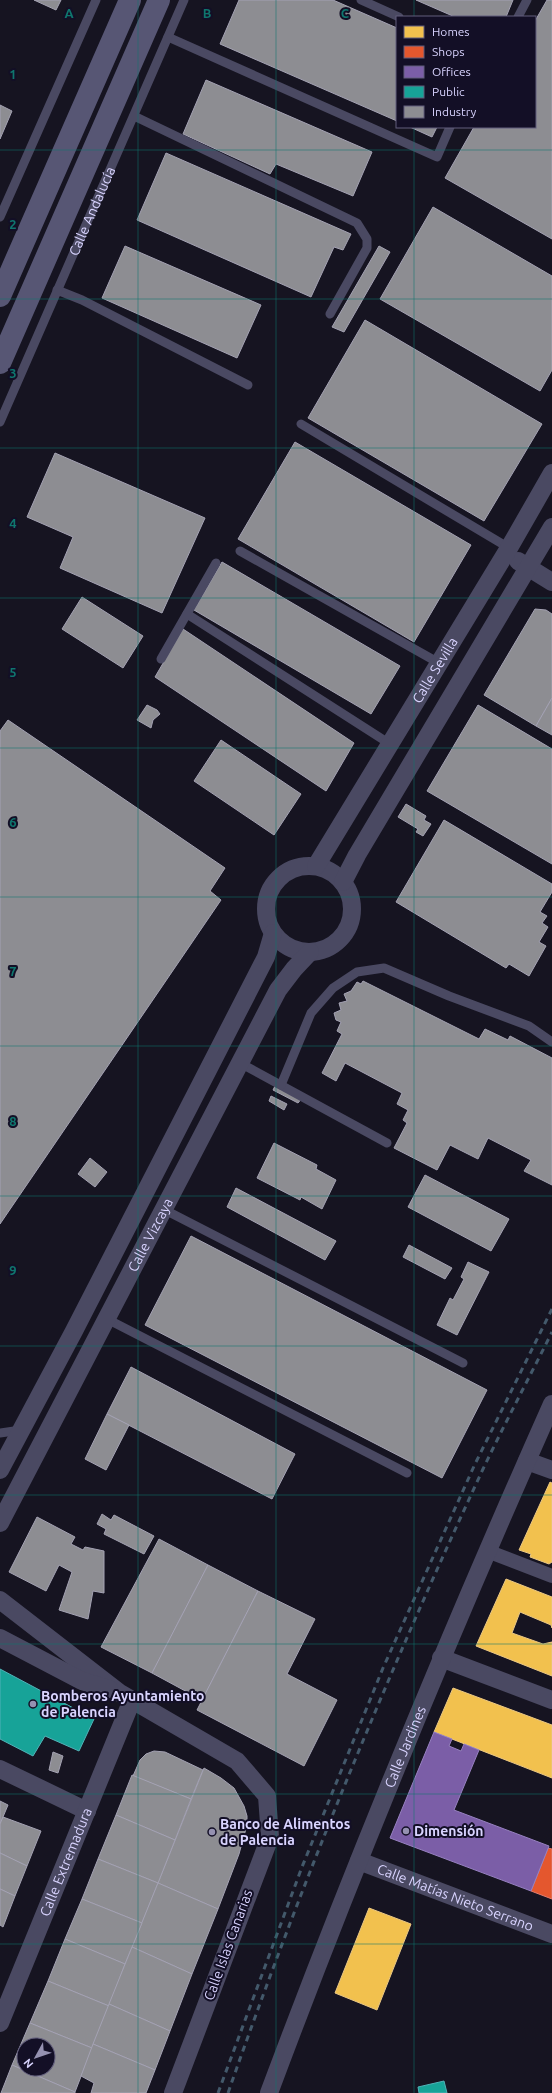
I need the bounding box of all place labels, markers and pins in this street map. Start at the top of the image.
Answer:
place label: Bomberos Ayuntamiento de Palencia [41,1688,204,1720]
marker: Bomberos Ayuntamiento de Palencia [28,1699,38,1709]
place label: Banco de Alimentos de Palencia [220,1816,351,1848]
place label: Dimensión [414,1823,484,1839]
marker: Dimensión [401,1826,411,1836]
marker: Banco de Alimentos de Palencia [207,1827,217,1837]

